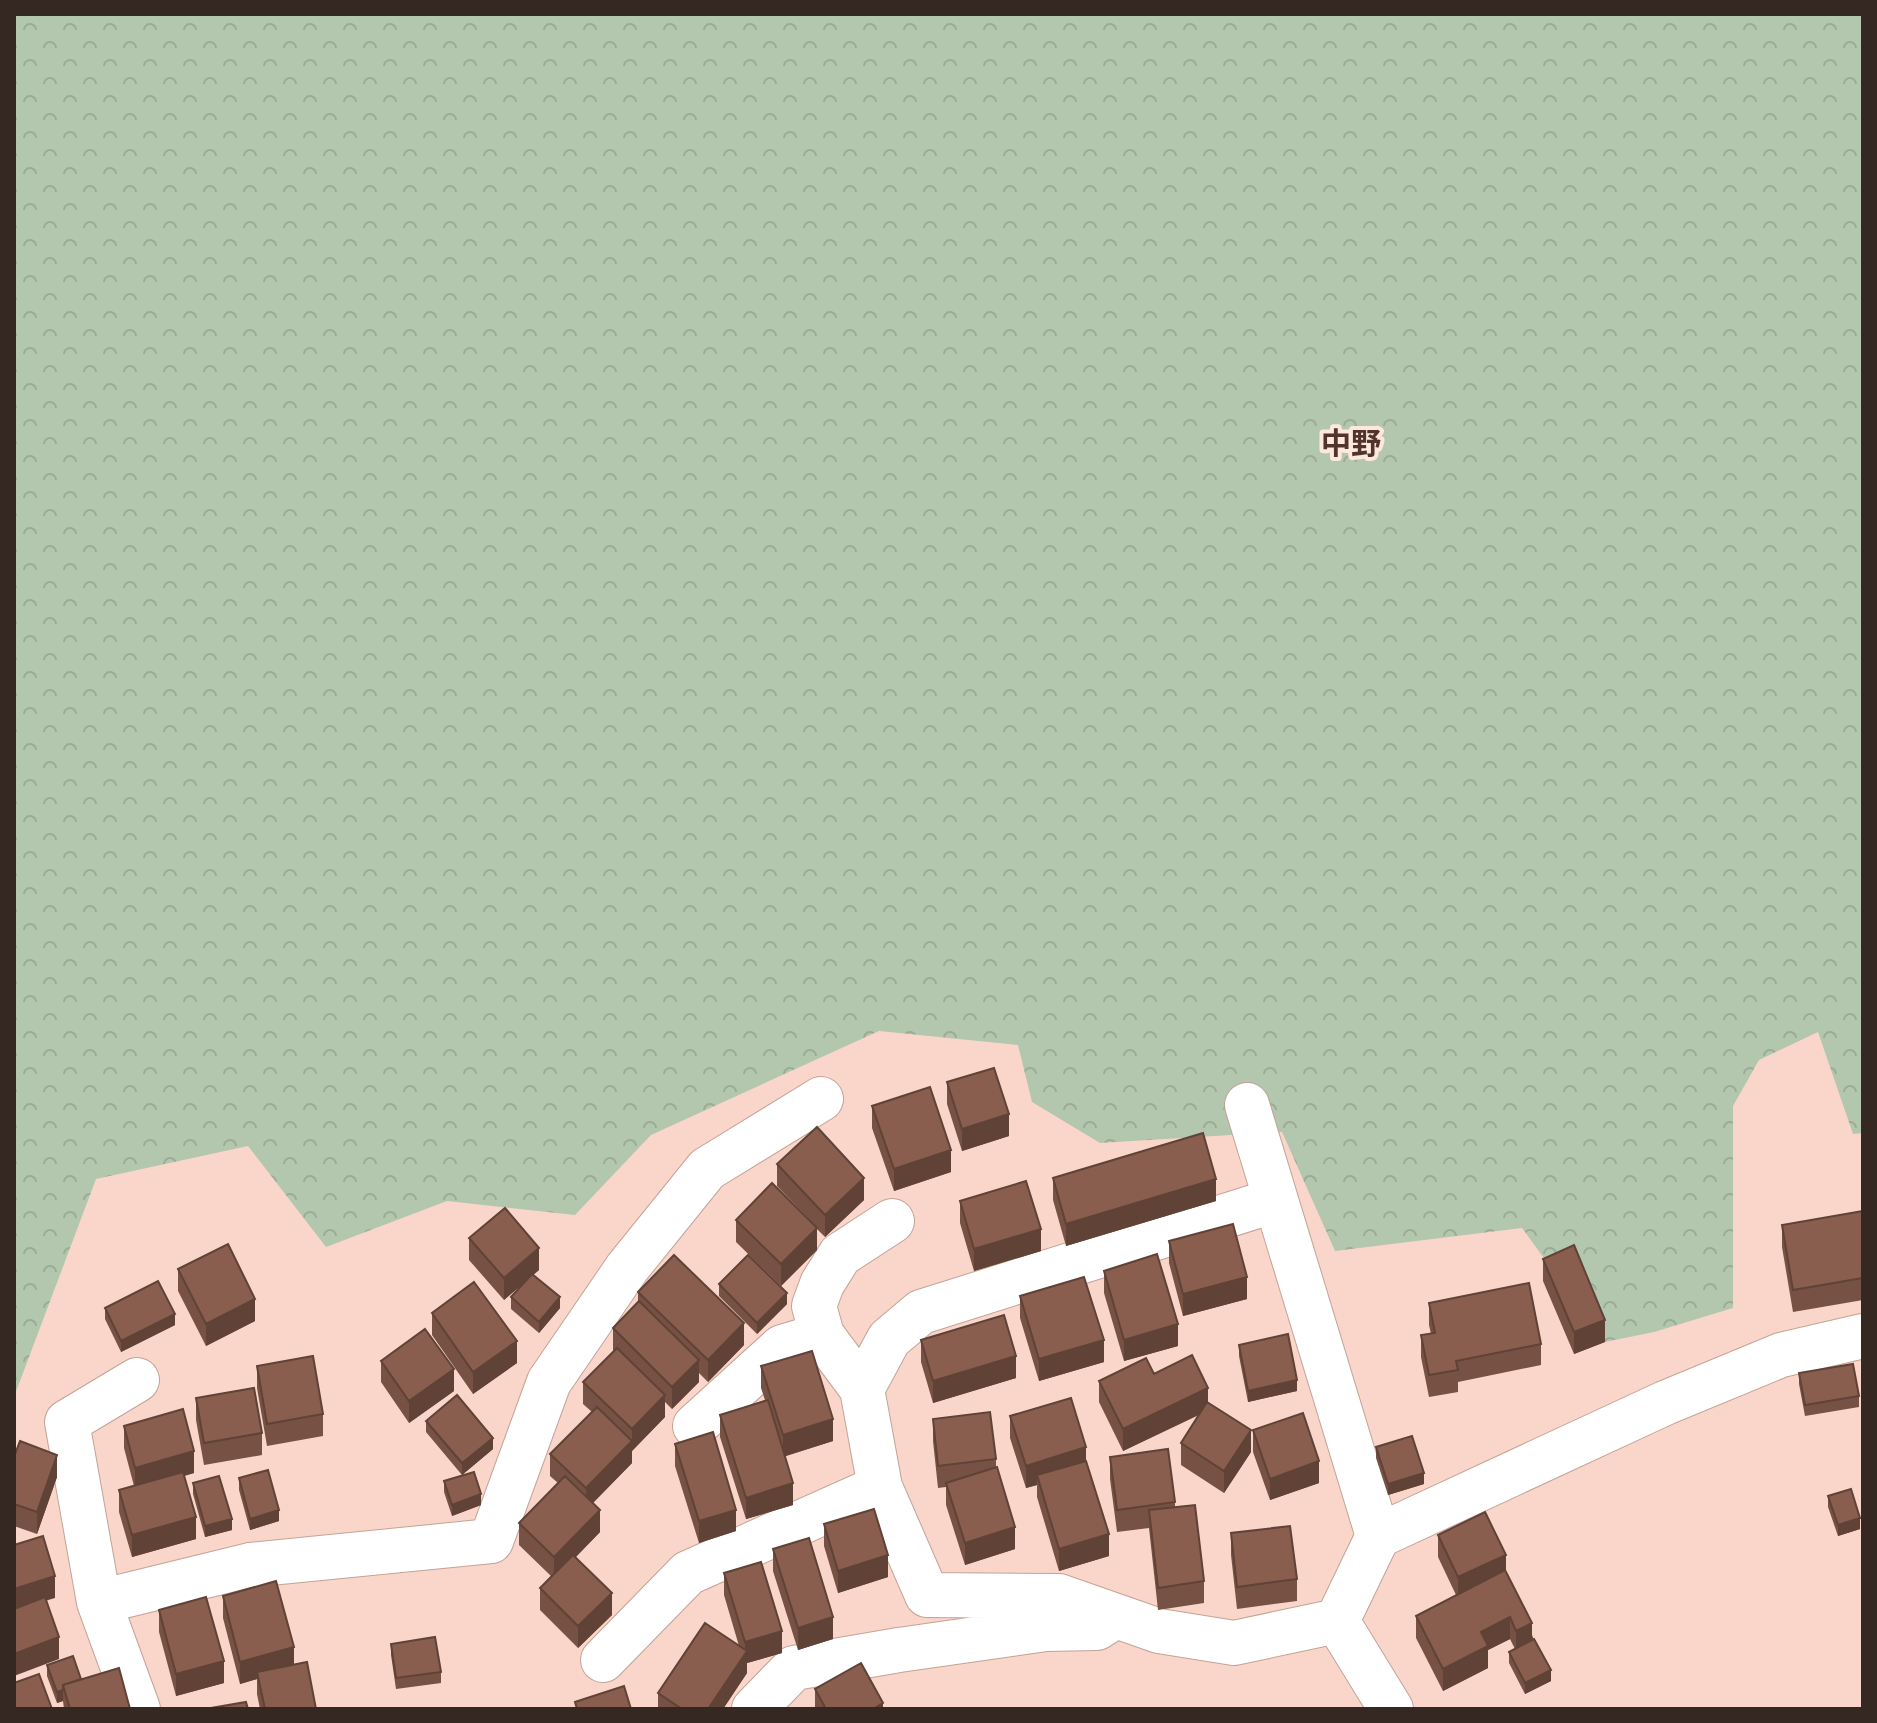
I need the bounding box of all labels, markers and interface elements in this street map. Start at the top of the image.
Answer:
district label: 中野 [1321,423,1381,463]

